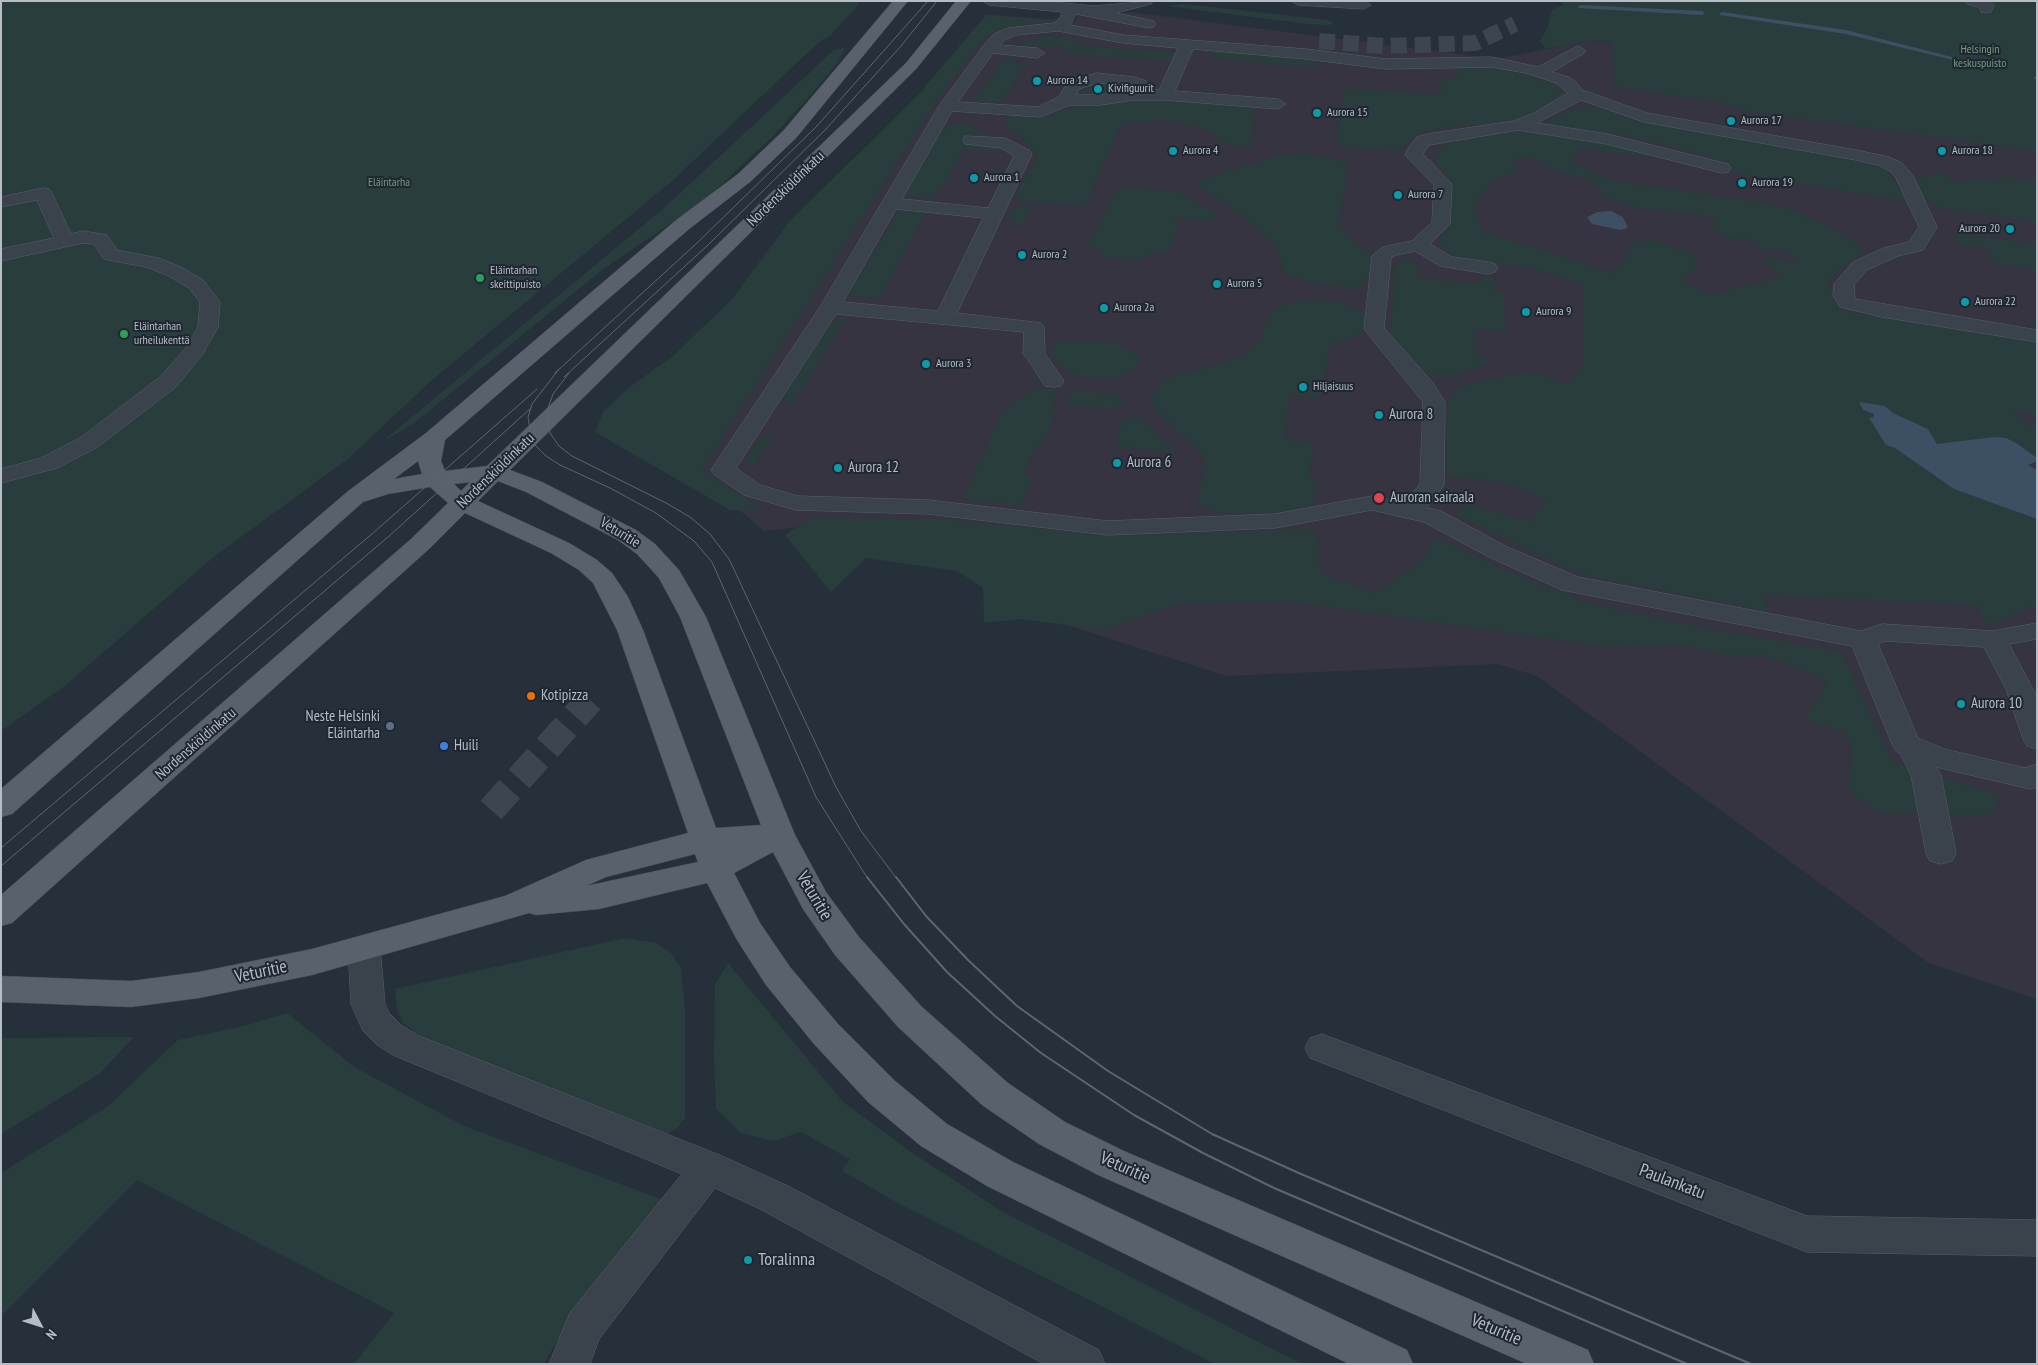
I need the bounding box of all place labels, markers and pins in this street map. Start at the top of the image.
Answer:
place label: Aurora 14 [1047,74,1088,88]
marker: Aurora 14 [1031,75,1043,87]
place label: Kivifiguurit [1108,82,1154,96]
marker: Kivifiguurit [1092,83,1104,95]
place label: Aurora 15 [1327,106,1368,120]
marker: Aurora 15 [1311,107,1323,119]
place label: Aurora 17 [1741,114,1782,128]
marker: Aurora 17 [1725,115,1737,127]
place label: Aurora 4 [1183,144,1218,158]
place label: Aurora 18 [1952,144,1993,158]
marker: Aurora 4 [1167,145,1179,157]
marker: Aurora 18 [1936,145,1948,157]
place label: Aurora 1 [984,171,1019,185]
marker: Aurora 1 [968,172,980,184]
place label: Aurora 19 [1752,176,1793,190]
marker: Aurora 19 [1736,177,1748,189]
place label: Aurora 7 [1408,188,1443,202]
marker: Aurora 7 [1392,189,1404,201]
place label: Aurora 20 [1959,222,2000,236]
marker: Aurora 20 [2004,223,2016,235]
place label: Aurora 2 [1032,248,1067,262]
marker: Aurora 2 [1016,249,1028,261]
place label: Eläintarhan skeittipuisto [490,264,541,292]
marker: Eläintarhan skeittipuisto [474,272,486,284]
place label: Aurora 5 [1227,277,1262,291]
marker: Aurora 5 [1211,278,1223,290]
place label: Aurora 22 [1975,295,2016,309]
marker: Aurora 22 [1959,296,1971,308]
place label: Aurora 2a [1114,301,1154,315]
marker: Aurora 2a [1098,302,1110,314]
place label: Aurora 9 [1536,305,1571,319]
marker: Aurora 9 [1520,306,1532,318]
place label: Eläintarhan urheilukenttä [134,320,189,348]
marker: Eläintarhan urheilukenttä [118,328,130,340]
place label: Aurora 3 [936,357,971,371]
marker: Aurora 3 [920,358,932,370]
place label: Hiljaisuus [1313,380,1353,394]
marker: Hiljaisuus [1297,381,1309,393]
place label: Aurora 8 [1389,406,1433,424]
marker: Aurora 8 [1373,409,1385,421]
place label: Aurora 6 [1127,454,1171,472]
marker: Aurora 6 [1111,457,1123,469]
place label: Aurora 12 [848,459,899,477]
marker: Aurora 12 [832,462,844,474]
place label: Auroran sairaala [1390,489,1474,507]
marker: Auroran sairaala [1372,491,1386,505]
place label: Kotipizza [541,687,588,705]
marker: Kotipizza [525,690,537,702]
place label: Aurora 10 [1971,695,2022,713]
marker: Aurora 10 [1955,698,1967,710]
place label: Neste Helsinki Eläintarha [306,708,380,743]
marker: Neste Helsinki Eläintarha [384,720,396,732]
place label: Huili [454,737,479,755]
marker: Huili [438,740,450,752]
place label: Toralinna [758,1249,815,1271]
marker: Toralinna [742,1254,754,1266]

